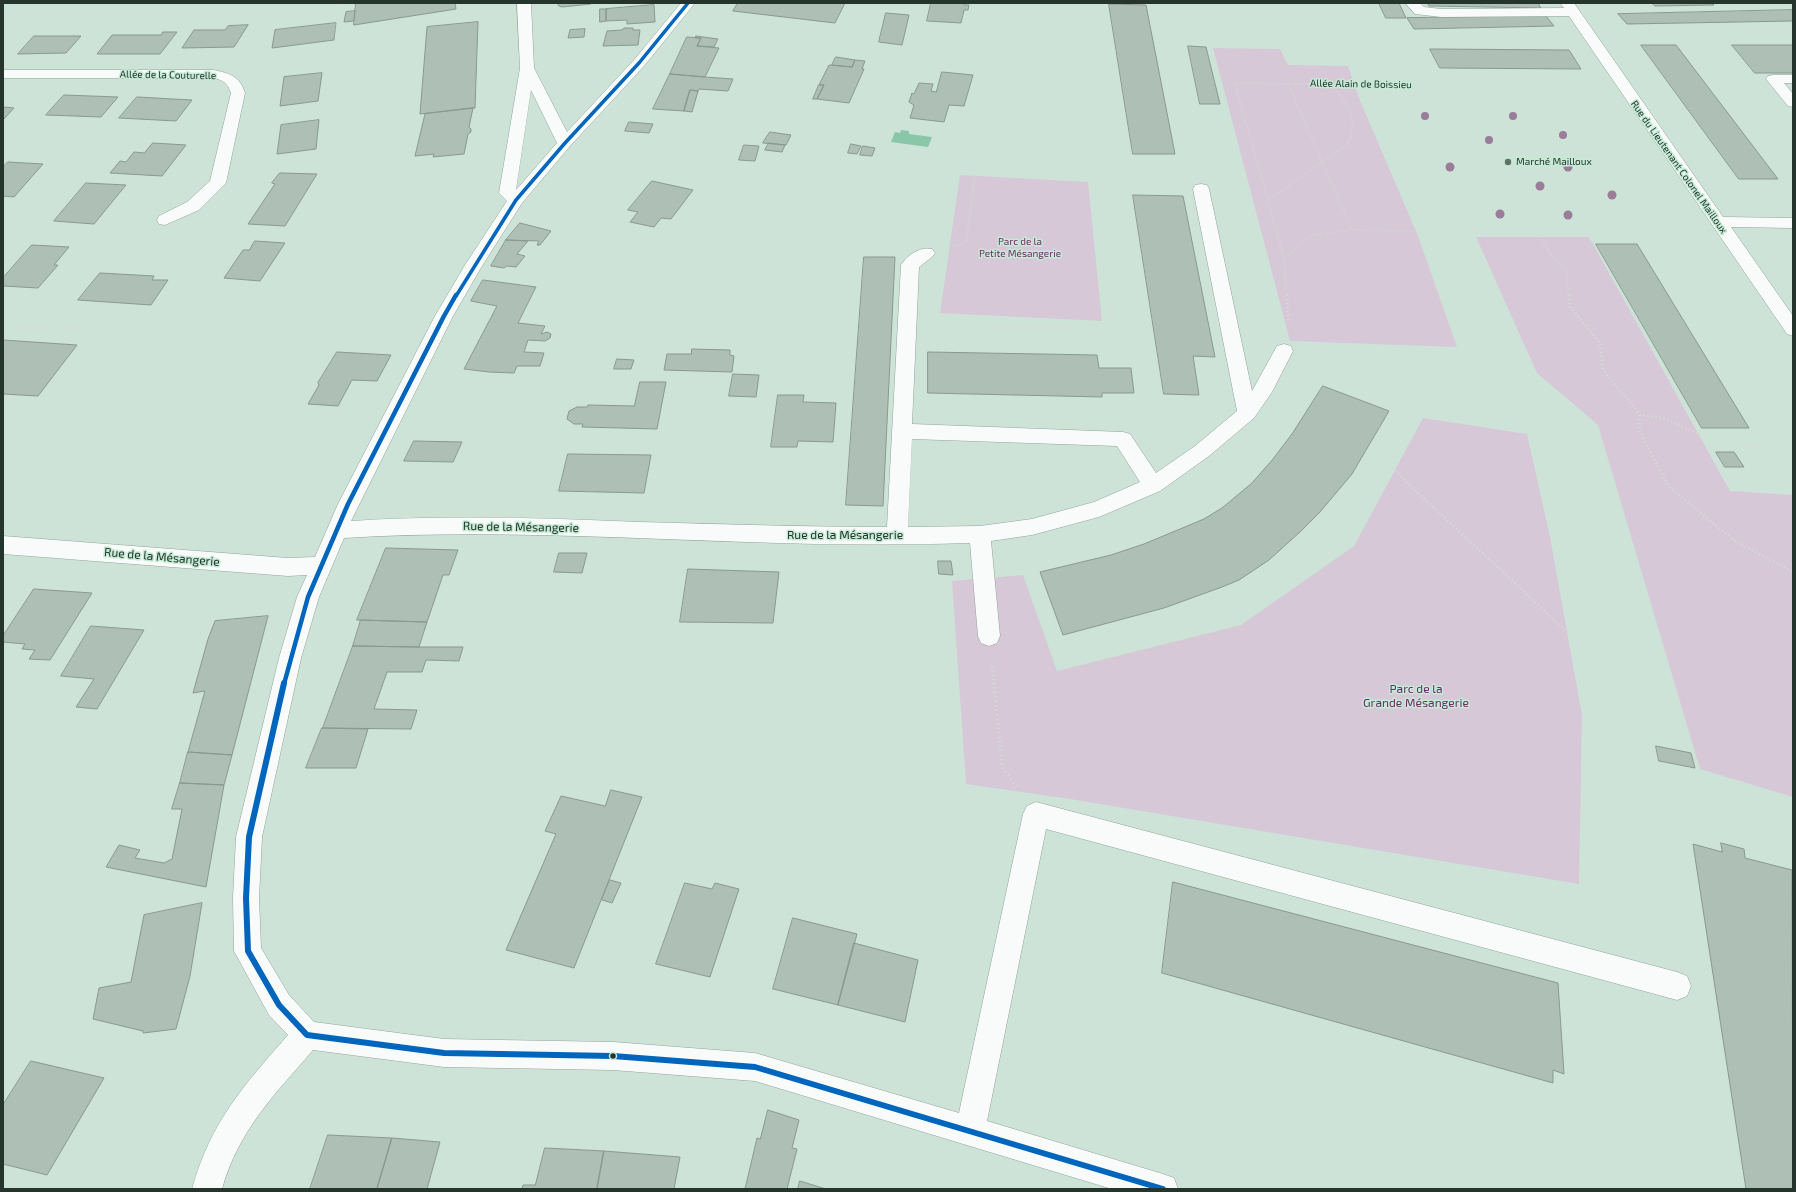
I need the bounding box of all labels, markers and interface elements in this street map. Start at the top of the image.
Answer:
street label: Allée de la Couturelle [120,68,216,82]
street label: Allée Alain de Boissieu [1310,77,1412,91]
street label: Rue du Lieutenant Colonel Mailloux [1628,98,1730,236]
place label: Marché Mailloux [1516,156,1592,168]
marker: Marché Mailloux [1503,157,1513,167]
park label: Parc de la Petite Mésangerie [979,236,1061,260]
street label: Rue de la Mésangerie [463,519,579,535]
street label: Rue de la Mésangerie [787,528,903,542]
street label: Rue de la Mésangerie [104,545,220,569]
park label: Parc de la Grande Mésangerie [1363,682,1469,710]
unlabelled marker [608,1051,618,1061]

